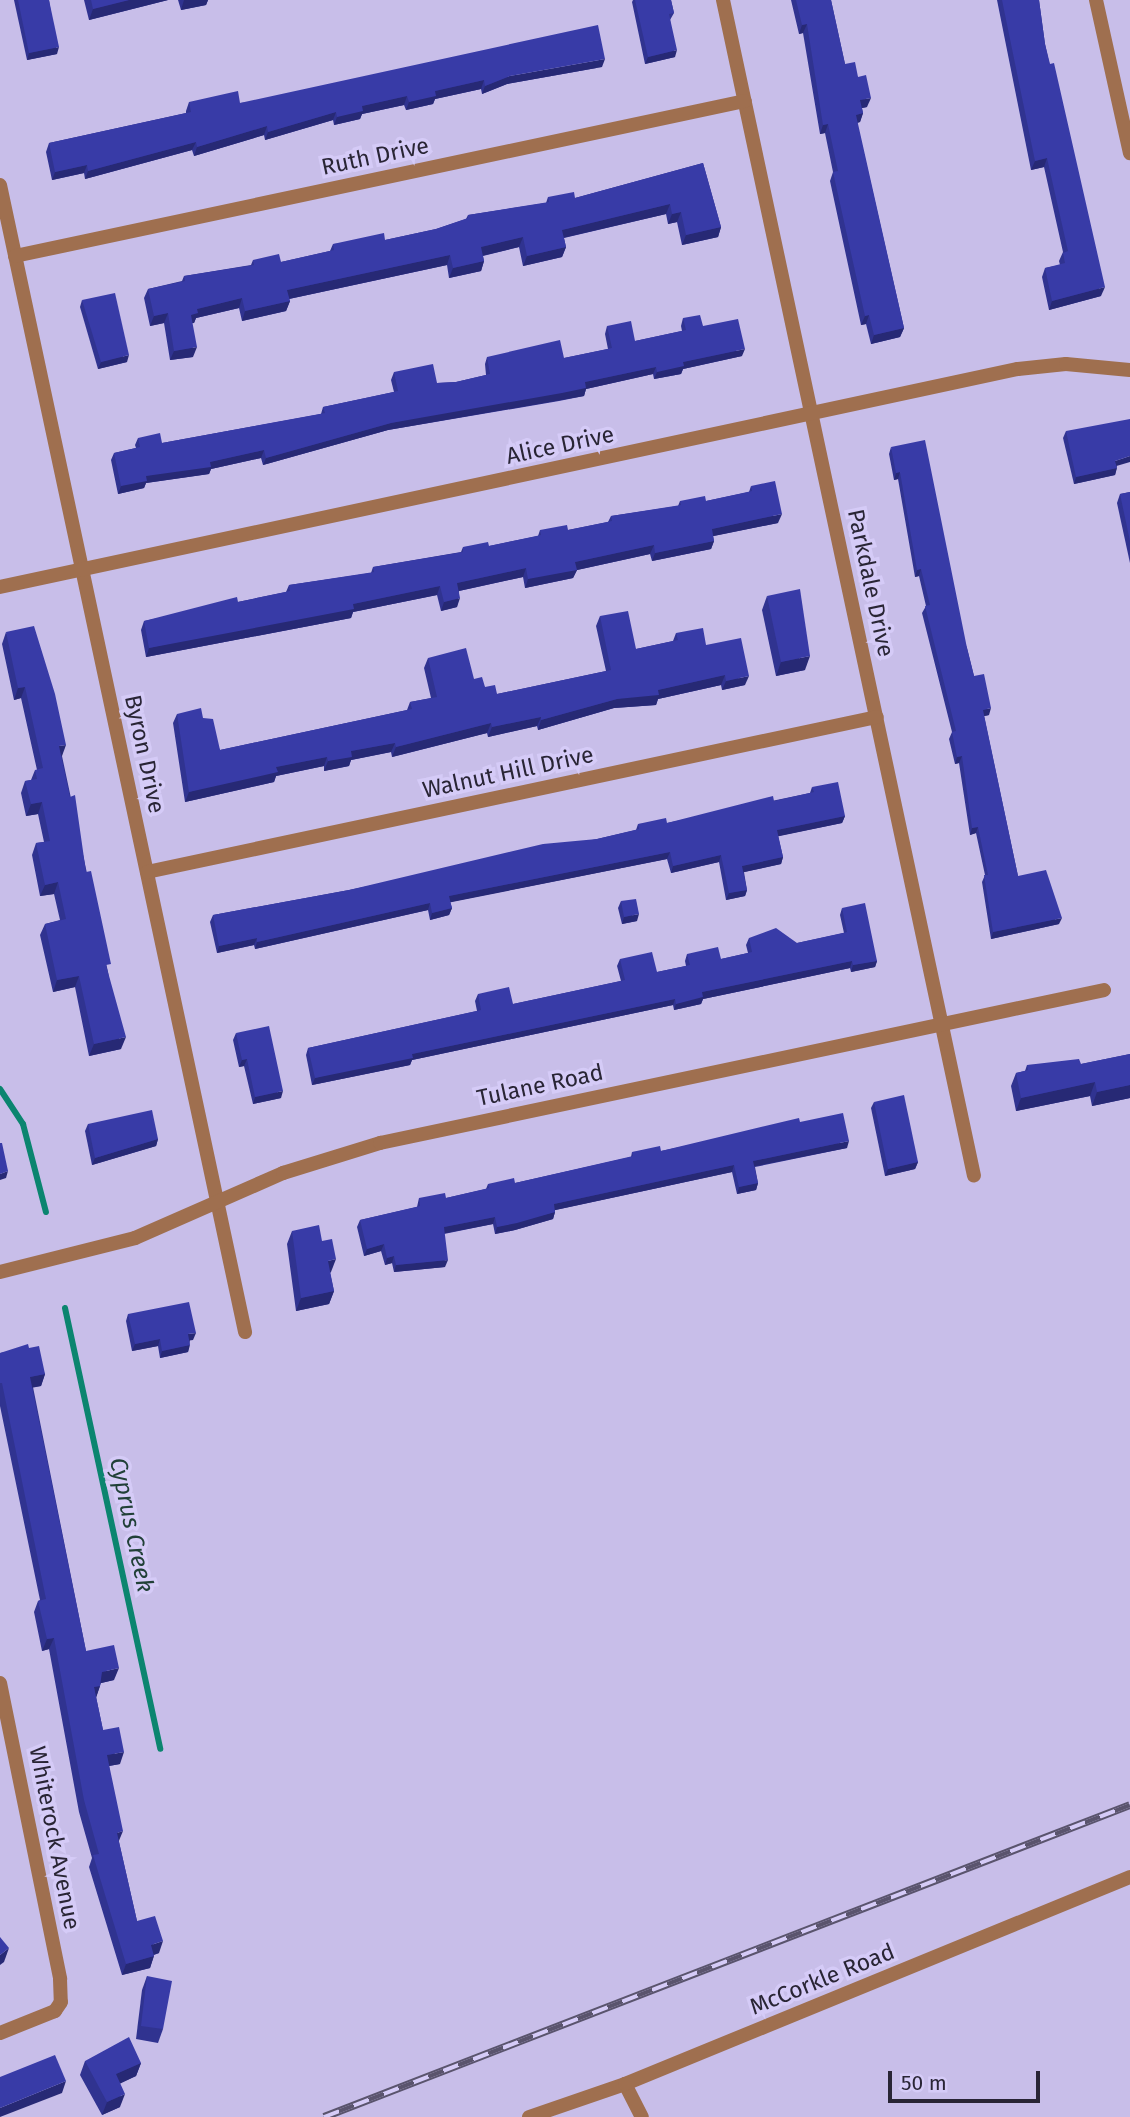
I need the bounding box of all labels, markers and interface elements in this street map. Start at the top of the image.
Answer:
street label: Ruth Drive [319,131,431,181]
street label: Alice Drive [504,420,616,470]
street label: Parkdale Drive [842,507,900,659]
street label: Byron Drive [119,692,171,816]
street label: Walnut Hill Drive [420,740,596,804]
street label: Tulane Road [474,1058,606,1112]
water label: Cyprus Creek [103,1455,159,1595]
street label: Whiterock Avenue [24,1744,86,1932]
street label: McCorkle Road [746,1937,898,2021]
scale bar [892,2058,1044,2102]
text: 50 m [901,2070,947,2096]

